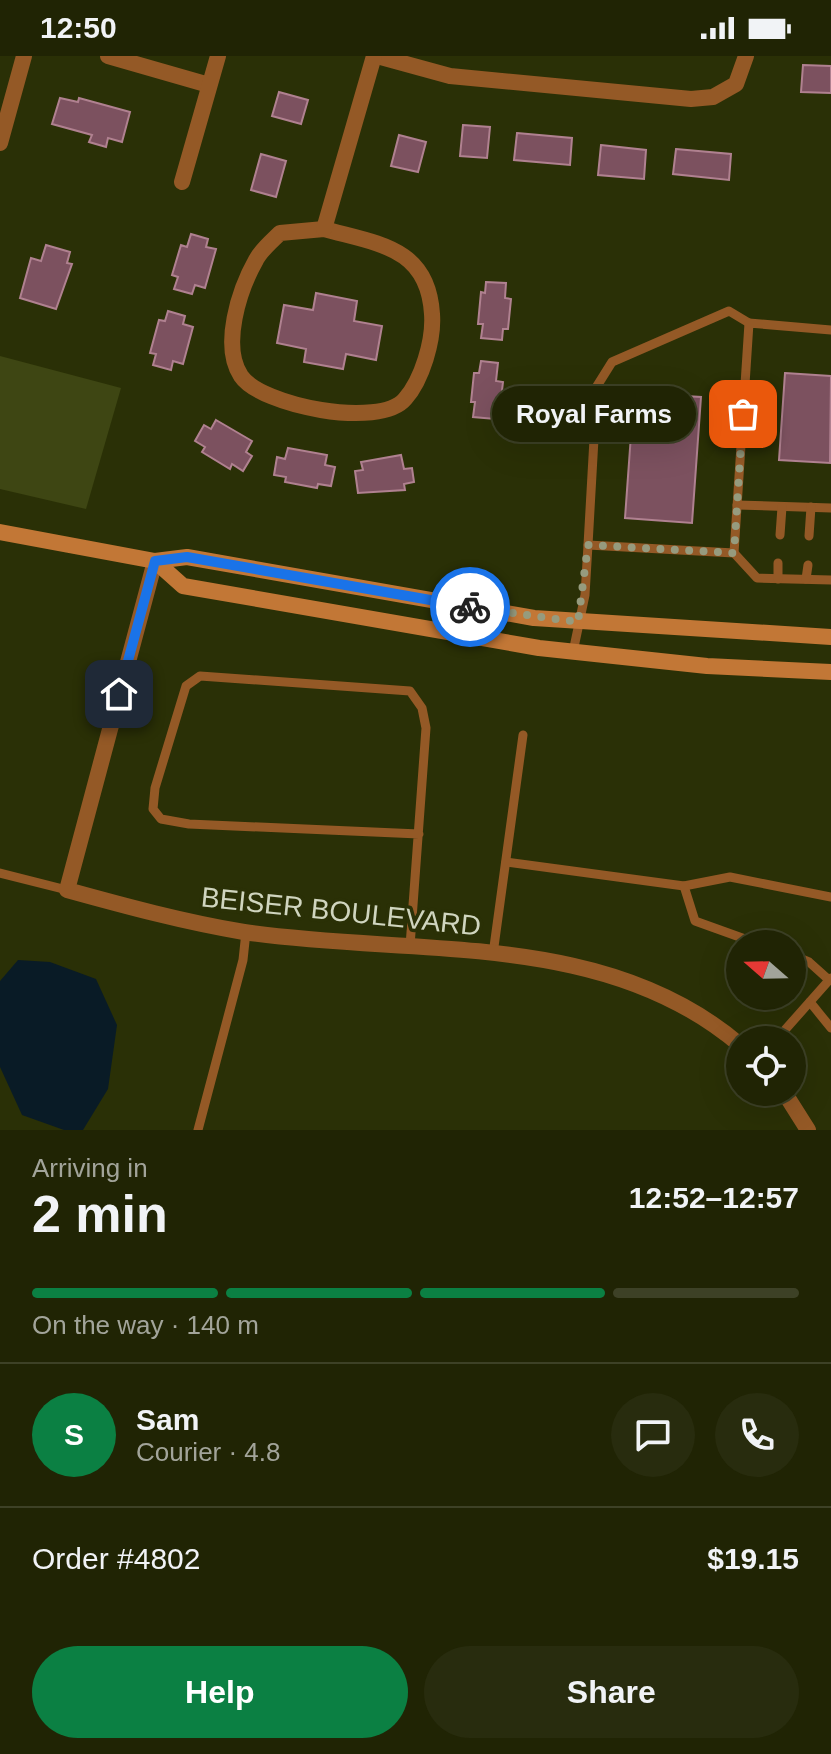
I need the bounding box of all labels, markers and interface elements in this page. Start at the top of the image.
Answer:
text: 12:50 [40,11,117,44]
pin [709,380,777,448]
callout: Royal Farms [491,386,695,442]
icon: bag [721,392,765,436]
text: Royal Farms [516,399,672,429]
courier [430,567,510,647]
icon: bike [448,585,492,629]
pin [85,660,153,728]
icon: home [97,672,141,716]
street label: BEISER BOULEVARD [200,881,482,942]
north arrow [726,930,806,1010]
map controls [726,930,806,1106]
button: locate [726,1026,806,1106]
text: Arriving in [32,1153,148,1183]
text: 12:52–12:57 [629,1181,799,1214]
text: 2 min [32,1185,168,1243]
text: On the way · 140 m [32,1310,259,1340]
button: chat [611,1393,695,1477]
button: phone [715,1393,799,1477]
text: Sam [136,1403,199,1436]
text: S [64,1418,84,1451]
text: Courier · 4.8 [136,1437,281,1467]
text: Order #4802 [32,1542,200,1575]
text: $19.15 [707,1542,799,1575]
button: Help [32,1646,408,1738]
button: Share [424,1646,799,1738]

